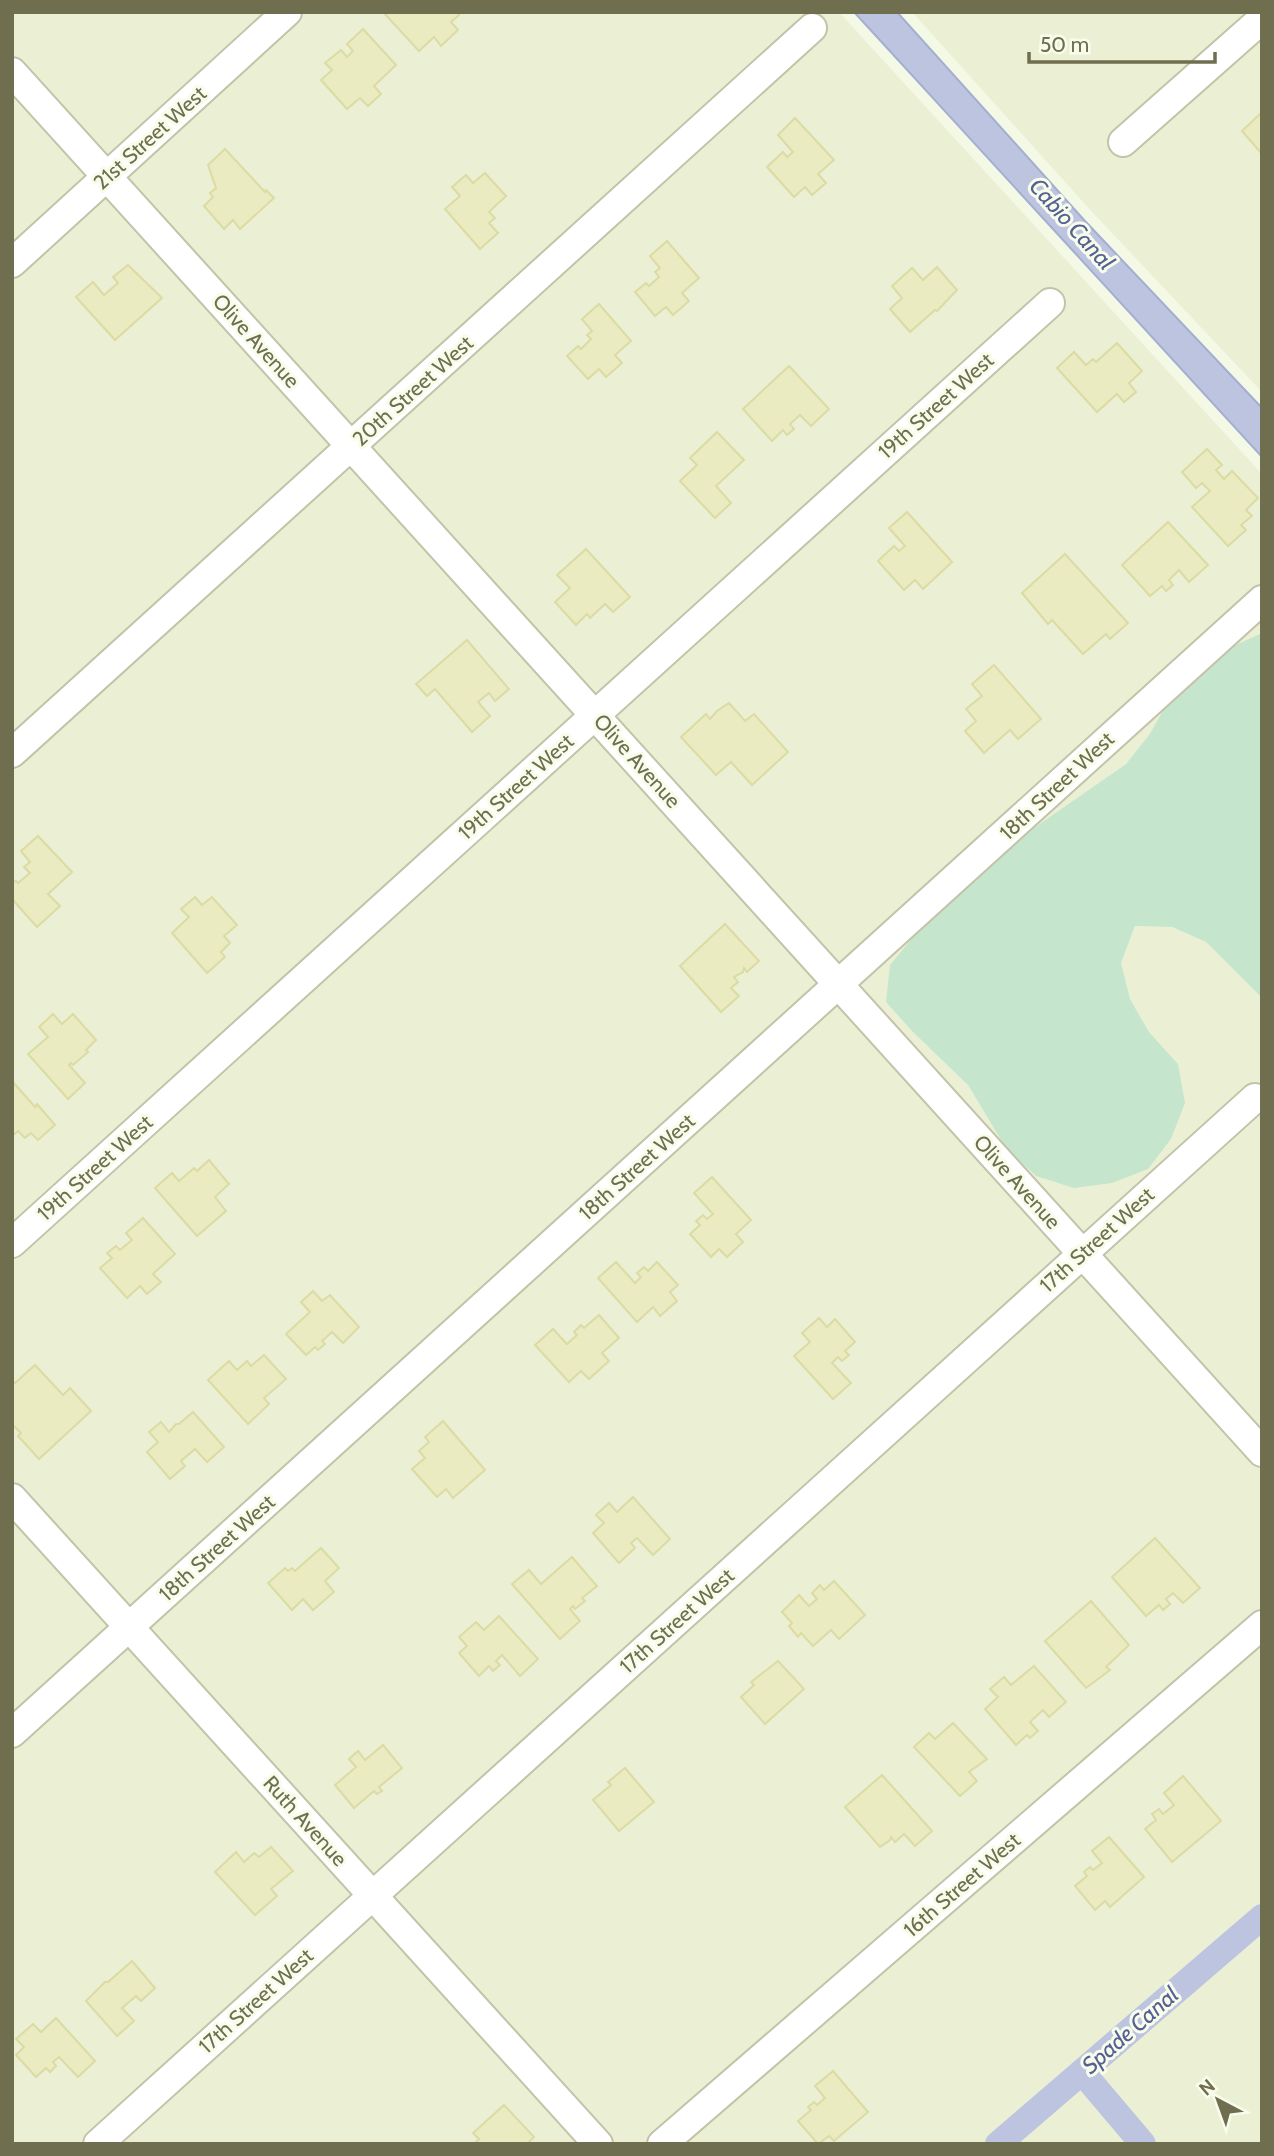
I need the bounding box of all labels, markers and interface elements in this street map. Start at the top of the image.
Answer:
scale bar [1029,21,1214,65]
text: 50 m [1040,32,1089,57]
street label: 21st Street West [88,81,211,195]
water label: Cabio Canal [1024,172,1121,276]
street label: Olive Avenue [208,289,305,393]
street label: 20th Street West [347,330,478,451]
street label: 19th Street West [873,347,998,464]
street label: Olive Avenue [589,709,686,813]
street label: 18th Street West [994,726,1119,845]
street label: 19th Street West [453,728,578,845]
street label: 18th Street West [574,1108,700,1225]
street label: 19th Street West [32,1109,157,1226]
street label: Olive Avenue [969,1130,1066,1234]
street label: 17th Street West [1034,1182,1159,1297]
street label: 18th Street West [154,1489,280,1606]
street label: 17th Street West [614,1563,739,1678]
street label: Ruth Avenue [258,1770,353,1871]
street label: 16th Street West [898,1827,1025,1942]
street label: 17th Street West [193,1943,318,2058]
water label: Spade Canal [1076,1980,1184,2079]
north arrow [1183,2065,1253,2135]
text: N [1195,2074,1220,2101]

